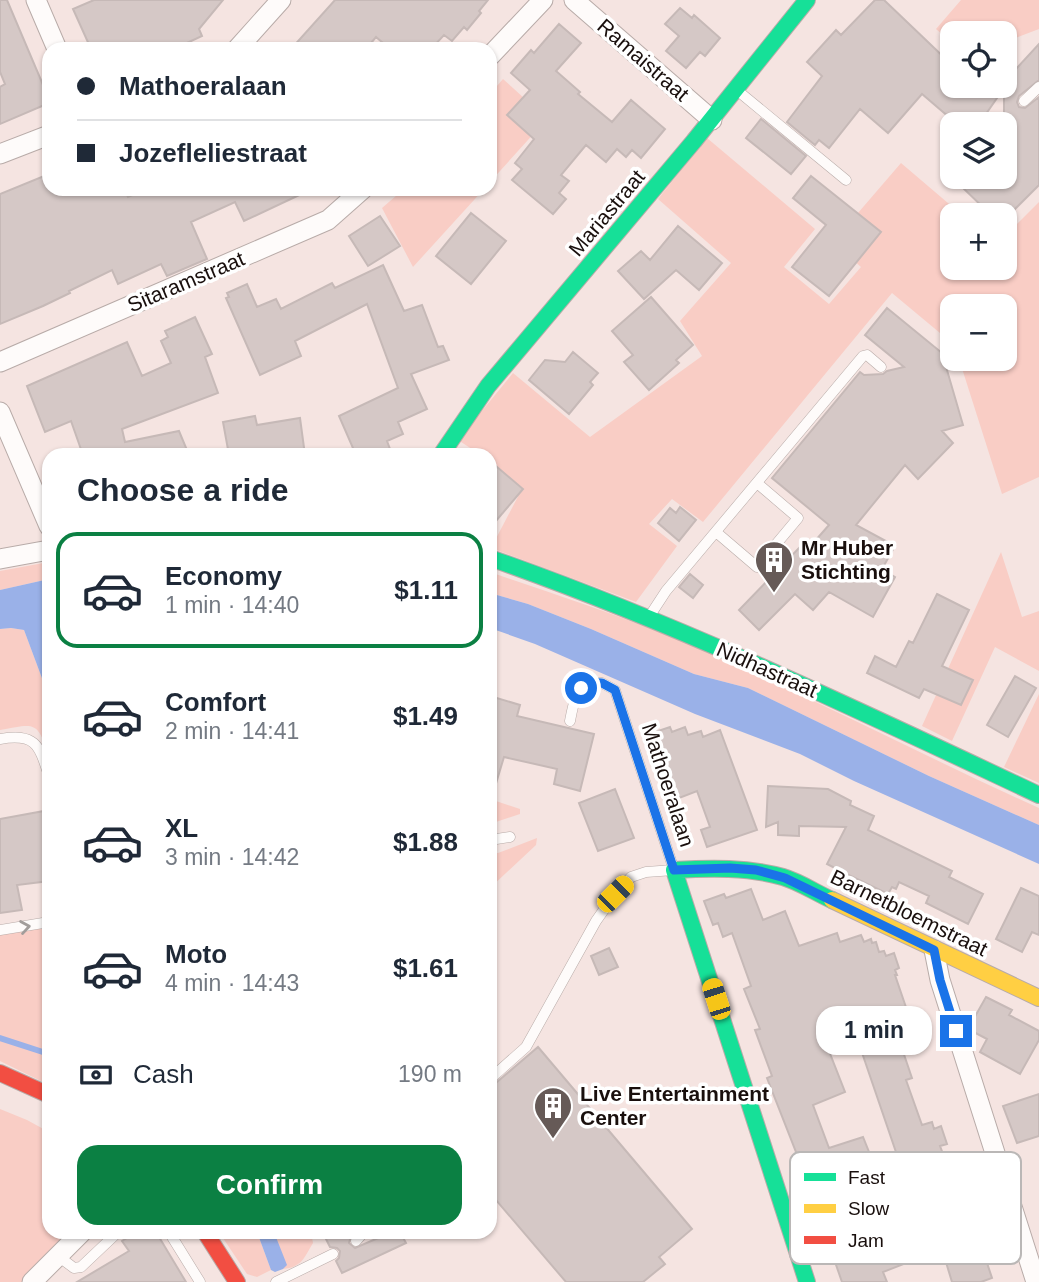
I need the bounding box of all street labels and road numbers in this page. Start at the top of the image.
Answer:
street label: Ramaistraat [593,14,694,106]
street label: Mariastraat [564,165,649,260]
street label: Sitaramstraat [124,246,248,317]
street label: Nidhastraat [713,637,821,702]
street label: Mathoeralaan [638,720,699,849]
street label: Barnetbloemstraat [827,865,992,961]

